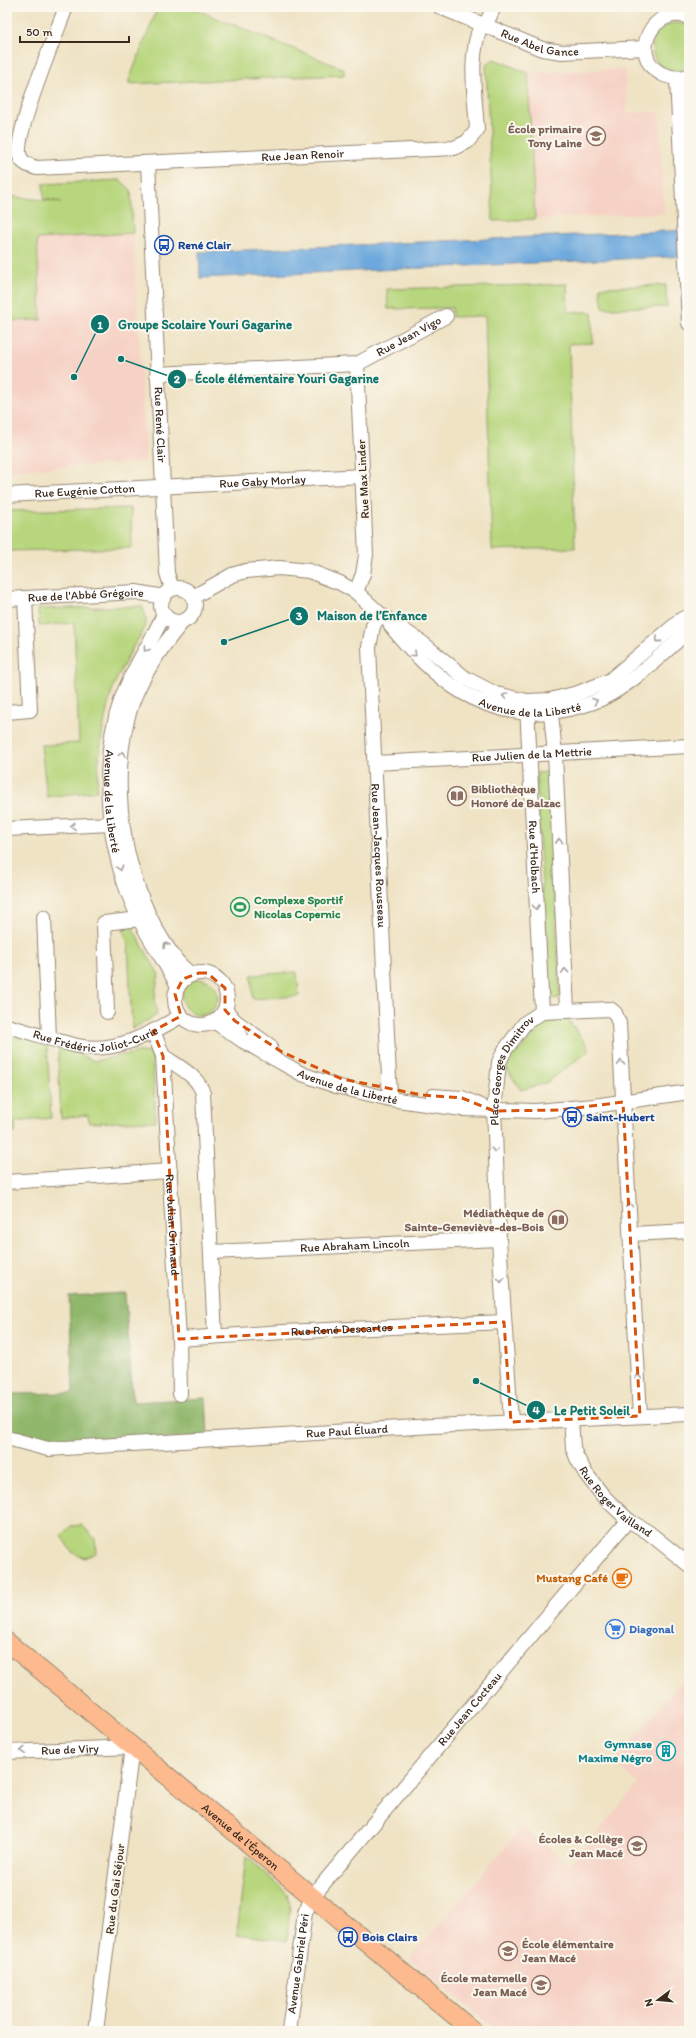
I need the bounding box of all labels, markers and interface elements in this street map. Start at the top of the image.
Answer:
scale bar [20,18,129,44]
text: 50 m [26,25,52,39]
street label: Rue Abel Gance [499,26,580,59]
place label: École primaire Tony Laine [508,122,582,151]
school or university icon: École primaire Tony Laine [585,125,607,147]
street label: Rue Jean Renoir [261,146,345,164]
bus stop icon: René Clair [153,234,175,256]
place label: René Clair [178,238,231,252]
callout: Groupe Scolaire Youri Gagarine [90,312,300,337]
street label: Rue Jean Vigo [374,313,444,359]
text: Groupe Scolaire Youri Gagarine [118,317,292,333]
text: 1 [97,318,103,332]
callout: École élémentaire Youri Gagarine [167,366,387,391]
text: École élémentaire Youri Gagarine [195,370,379,387]
text: 2 [174,372,181,386]
street label: Rue René Clair [151,386,169,463]
street label: Rue Max Linder [354,439,372,519]
street label: Rue Gaby Morlay [219,472,307,491]
street label: Rue Eugénie Cotton [34,481,136,501]
street label: Rue de l'Abbé Grégoire [27,585,145,605]
callout: Maison de l’Enfance [289,603,435,628]
text: Maison de l’Enfance [317,608,427,623]
text: 3 [296,609,303,623]
one-way arrow [656,635,663,642]
one-way arrow [144,644,151,651]
one-way arrow [410,649,417,656]
one-way arrow [502,692,508,700]
street label: Avenue de la Liberté [477,695,583,720]
one-way arrow [592,697,599,706]
street label: Rue Julien de la Mettrie [471,744,592,765]
street label: Avenue de la Liberté [101,749,123,854]
one-way arrow [117,751,126,757]
place label: Bibliothèque Honoré de Balzac [471,782,561,810]
street label: Rue Jean-Jacques Rousseau [368,783,389,928]
library icon: Bibliothèque Honoré de Balzac [446,785,468,807]
street label: Rue d'Holbach [526,820,543,894]
one-way arrow [70,821,76,830]
one-way arrow [555,838,563,844]
one-way arrow [115,865,124,872]
place label: Complexe Sportif Nicolas Copernic [254,893,344,922]
sports icon: Complexe Sportif Nicolas Copernic [229,896,251,918]
one-way arrow [532,904,540,910]
one-way arrow [163,942,171,949]
one-way arrow [561,968,570,974]
street label: Place Georges Dimitrov [487,1012,537,1126]
street label: Rue Frédéric Joliot-Curie [31,1023,161,1055]
one-way arrow [245,1028,252,1035]
one-way arrow [616,1060,625,1066]
street label: Avenue de la Liberté [295,1066,399,1107]
bus stop icon: Saint-Hubert [561,1106,583,1128]
place label: Saint-Hubert [586,1110,655,1124]
one-way arrow [491,1147,500,1153]
street label: Rue Julian Grimaud [163,1174,182,1276]
one-way arrow [625,1202,634,1208]
place label: Médiathèque de Sainte-Geneviève-des-Bois [404,1206,545,1234]
library icon: Médiathèque de Sainte-Geneviève-des-Bois [547,1209,569,1231]
street label: Rue Abraham Lincoln [300,1236,410,1255]
one-way arrow [497,1277,506,1283]
street label: Rue René Descartes [291,1320,393,1339]
one-way arrow [633,1374,642,1380]
callout: Le Petit Soleil [526,1398,637,1423]
text: 4 [532,1403,540,1417]
text: Le Petit Soleil [554,1403,630,1418]
street label: Rue Paul Éluard [305,1422,389,1441]
street label: Rue Roger Vailland [576,1464,656,1540]
cafe icon: Mustang Café [611,1567,633,1589]
place label: Mustang Café [536,1571,608,1586]
supermarket icon: Diagonal [604,1618,626,1640]
place label: Diagonal [629,1622,675,1637]
street label: Rue Jean Cocteau [435,1669,505,1749]
place label: Gymnase Maxime Négro [578,1737,652,1766]
building icon: Gymnase Maxime Négro [655,1740,677,1762]
street label: Rue de Viry [41,1741,99,1758]
one-way arrow [20,1747,26,1756]
street label: Avenue de l'Éperon [199,1800,282,1873]
place label: Écoles & Collège Jean Macé [539,1832,623,1860]
school or university icon: Écoles & Collège Jean Macé [626,1835,648,1857]
street label: Rue du Gai Séjour [102,1842,128,1935]
street label: Avenue Gabriel Péri [284,1913,312,2015]
bus stop icon: Bois Clairs [337,1926,359,1948]
place label: Bois Clairs [362,1930,418,1944]
place label: École élémentaire Jean Macé [521,1937,614,1965]
school or university icon: École élémentaire Jean Macé [497,1940,519,1962]
place label: École maternelle Jean Macé [441,1971,527,1999]
school or university icon: École maternelle Jean Macé [530,1974,552,1996]
north arrow [638,1980,678,2020]
text: N [642,1997,656,2008]

